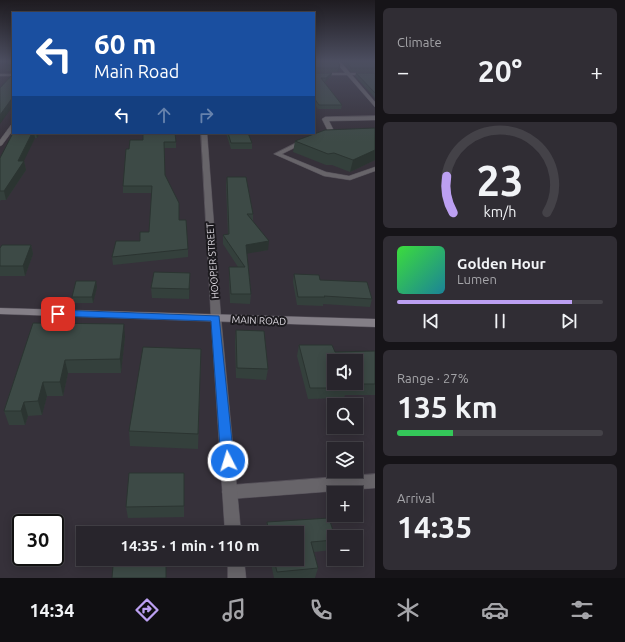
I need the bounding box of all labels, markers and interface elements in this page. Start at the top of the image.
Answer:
icon: left [28,28,80,80]
text: 60 m [94,28,156,59]
text: Climate [397,35,442,49]
text: 20° [478,54,522,88]
text: − [397,59,409,84]
text: + [591,59,603,84]
text: Main Road [94,61,179,81]
icon: left [111,104,133,126]
icon: ahead [153,104,175,126]
icon: right [195,104,217,126]
text: 23 [477,157,523,204]
text: km/h [484,204,516,220]
street label: HOOPER STREET [204,222,221,299]
text: Golden Hour [457,255,546,272]
text: Lumen [457,272,497,286]
pin [41,297,75,331]
icon: arrive [47,303,69,325]
icon: previous [420,310,442,332]
icon: pause [489,310,511,332]
icon: next [558,310,580,332]
street label: MAIN ROAD [231,314,286,327]
map controls [327,354,363,566]
button: sound [327,354,363,390]
text: Range · 27% [397,371,469,385]
text: 135 km [397,390,498,424]
button: search [327,398,363,434]
position arrow [207,440,249,482]
button: layers [327,442,363,478]
button: + [327,486,363,522]
text: Arrival [397,491,435,505]
text: 14:35 [397,510,472,544]
speed limit sign: 30 [12,514,64,566]
button: − [327,530,363,566]
text: 14:35 · 1 min · 110 m [121,537,259,554]
icon: directions [133,596,161,624]
icon: music [220,596,248,624]
icon: phone [307,596,335,624]
icon: climate [394,596,422,624]
icon: car [481,596,509,624]
icon: filters [568,596,596,624]
text: 14:34 [29,600,74,620]

